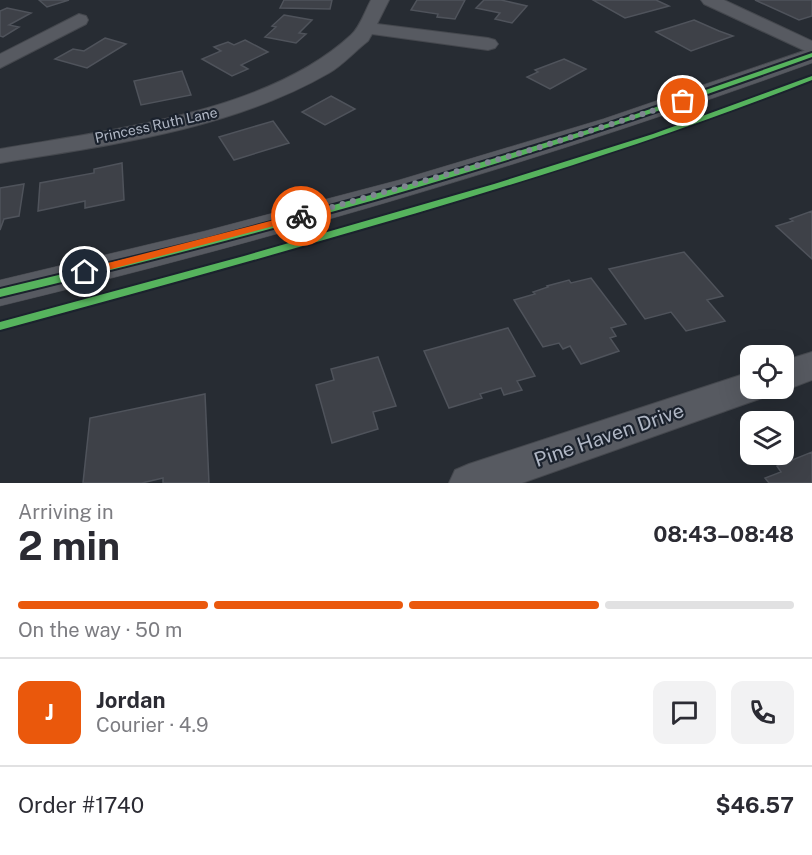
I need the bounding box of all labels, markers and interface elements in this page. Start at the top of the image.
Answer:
pin [657,75,708,126]
icon: bag [666,84,699,117]
street label: Princess Ruth Lane [93,104,219,146]
courier [271,186,331,246]
icon: bike [285,200,318,233]
pin [59,246,110,297]
icon: home [68,255,101,288]
map controls [740,345,794,465]
button: locate [740,345,794,399]
street label: Pine Haven Drive [531,398,687,472]
button: layers [740,411,794,465]
text: Arriving in [18,500,113,524]
text: 08:43–08:48 [653,521,794,547]
text: 2 min [18,523,120,569]
text: On the way · 50 m [18,618,182,642]
button: chat [653,681,716,744]
button: phone [731,681,794,744]
text: Jordan [96,687,165,713]
text: J [45,699,54,725]
text: Courier · 4.9 [96,713,208,737]
text: Order #1740 [18,792,144,818]
text: $46.57 [716,792,794,818]

